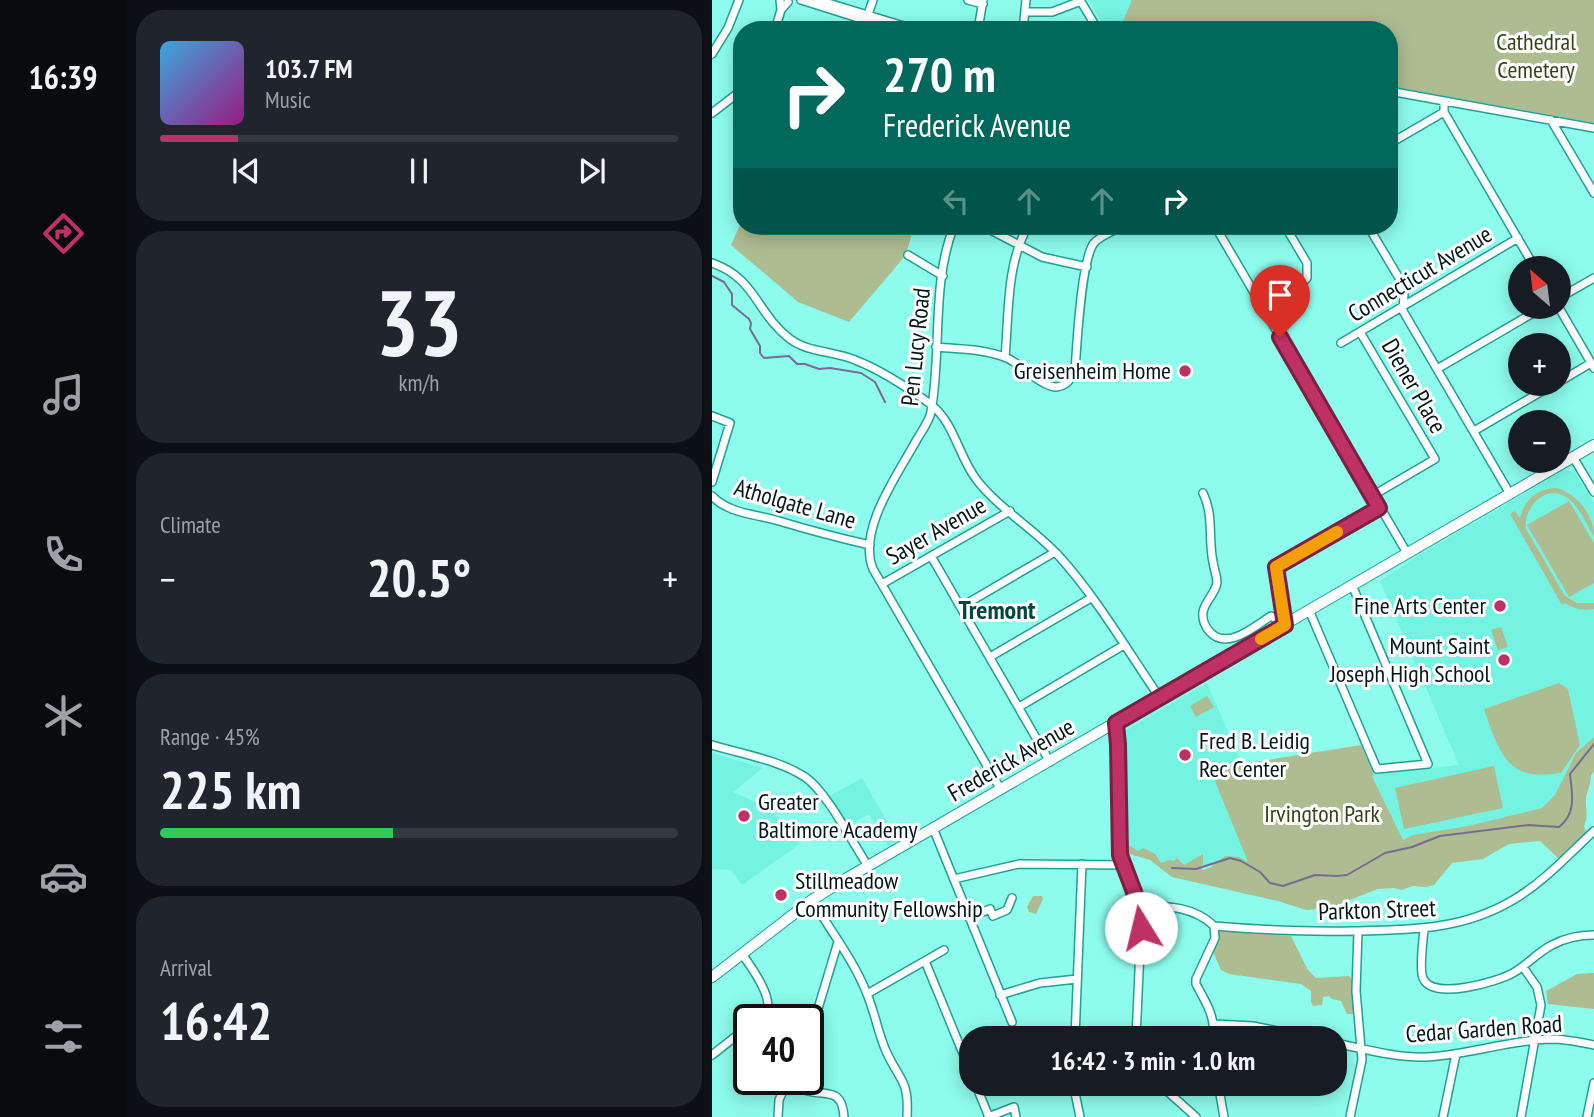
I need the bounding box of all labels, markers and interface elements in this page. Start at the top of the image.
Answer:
park label: Cathedral Cemetery [1496,26,1576,85]
text: 270 m [883,42,996,106]
icon: right [768,49,859,140]
text: 103.7 FM [265,52,353,85]
text: 16:39 [28,56,98,98]
text: Music [265,85,311,114]
text: Frederick Avenue [883,104,1071,146]
icon: previous [227,152,265,190]
icon: pause [400,152,438,190]
icon: next [573,152,611,190]
icon: left [937,182,975,220]
icon: ahead [1010,182,1048,220]
icon: ahead [1083,182,1121,220]
icon: right [1156,182,1194,220]
icon: directions [39,209,88,258]
street label: Connecticut Avenue [1342,218,1497,329]
north arrow [1508,256,1571,318]
map controls [1508,256,1571,473]
text: 33 [376,263,463,381]
pin [1250,265,1310,337]
icon: arrive [1261,276,1299,314]
street label: Pen Lucy Road [894,286,937,407]
street label: Diener Place [1375,333,1454,438]
button: + [1508,333,1571,396]
place label: Greisenheim Home [1014,355,1171,386]
marker: Greisenheim Home [1177,363,1193,379]
text: km/h [399,368,439,397]
icon: music [39,370,88,419]
button: − [1508,410,1571,473]
street label: Atholgate Lane [731,471,860,536]
street label: Sayer Avenue [880,490,991,572]
text: Climate [160,510,221,539]
icon: phone [39,530,88,579]
text: 20.5° [367,544,471,611]
text: − [160,554,176,603]
text: + [662,554,678,603]
place label: Fine Arts Center [1354,590,1486,621]
district label: Tremont [959,593,1036,626]
marker: Fine Arts Center [1492,598,1508,614]
place label: Mount Saint Joseph High School [1329,630,1490,689]
marker: Mount Saint Joseph High School [1496,652,1512,668]
icon: climate [39,691,88,740]
street label: Frederick Avenue [942,711,1080,808]
text: Range · 45% [160,722,260,751]
place label: Fred B. Leidig Rec Center [1199,725,1310,784]
marker: Fred B. Leidig Rec Center [1177,747,1193,763]
text: 225 km [160,756,301,823]
place label: Greater Baltimore Academy [758,786,917,845]
park label: Irvington Park [1264,798,1381,829]
marker: Greater Baltimore Academy [736,808,752,824]
icon: car [39,852,88,901]
place label: Stillmeadow Community Fellowship [795,865,983,924]
marker: Stillmeadow Community Fellowship [773,887,789,903]
position arrow [1104,891,1178,965]
street label: Parkton Street [1318,892,1437,927]
text: Arrival [160,953,212,982]
text: 16:42 [160,987,272,1054]
speed limit sign: 40 [733,1004,824,1095]
street label: Cedar Garden Road [1405,1008,1563,1049]
icon: filters [39,1012,88,1061]
text: 16:42 · 3 min · 1.0 km [1051,1044,1255,1077]

